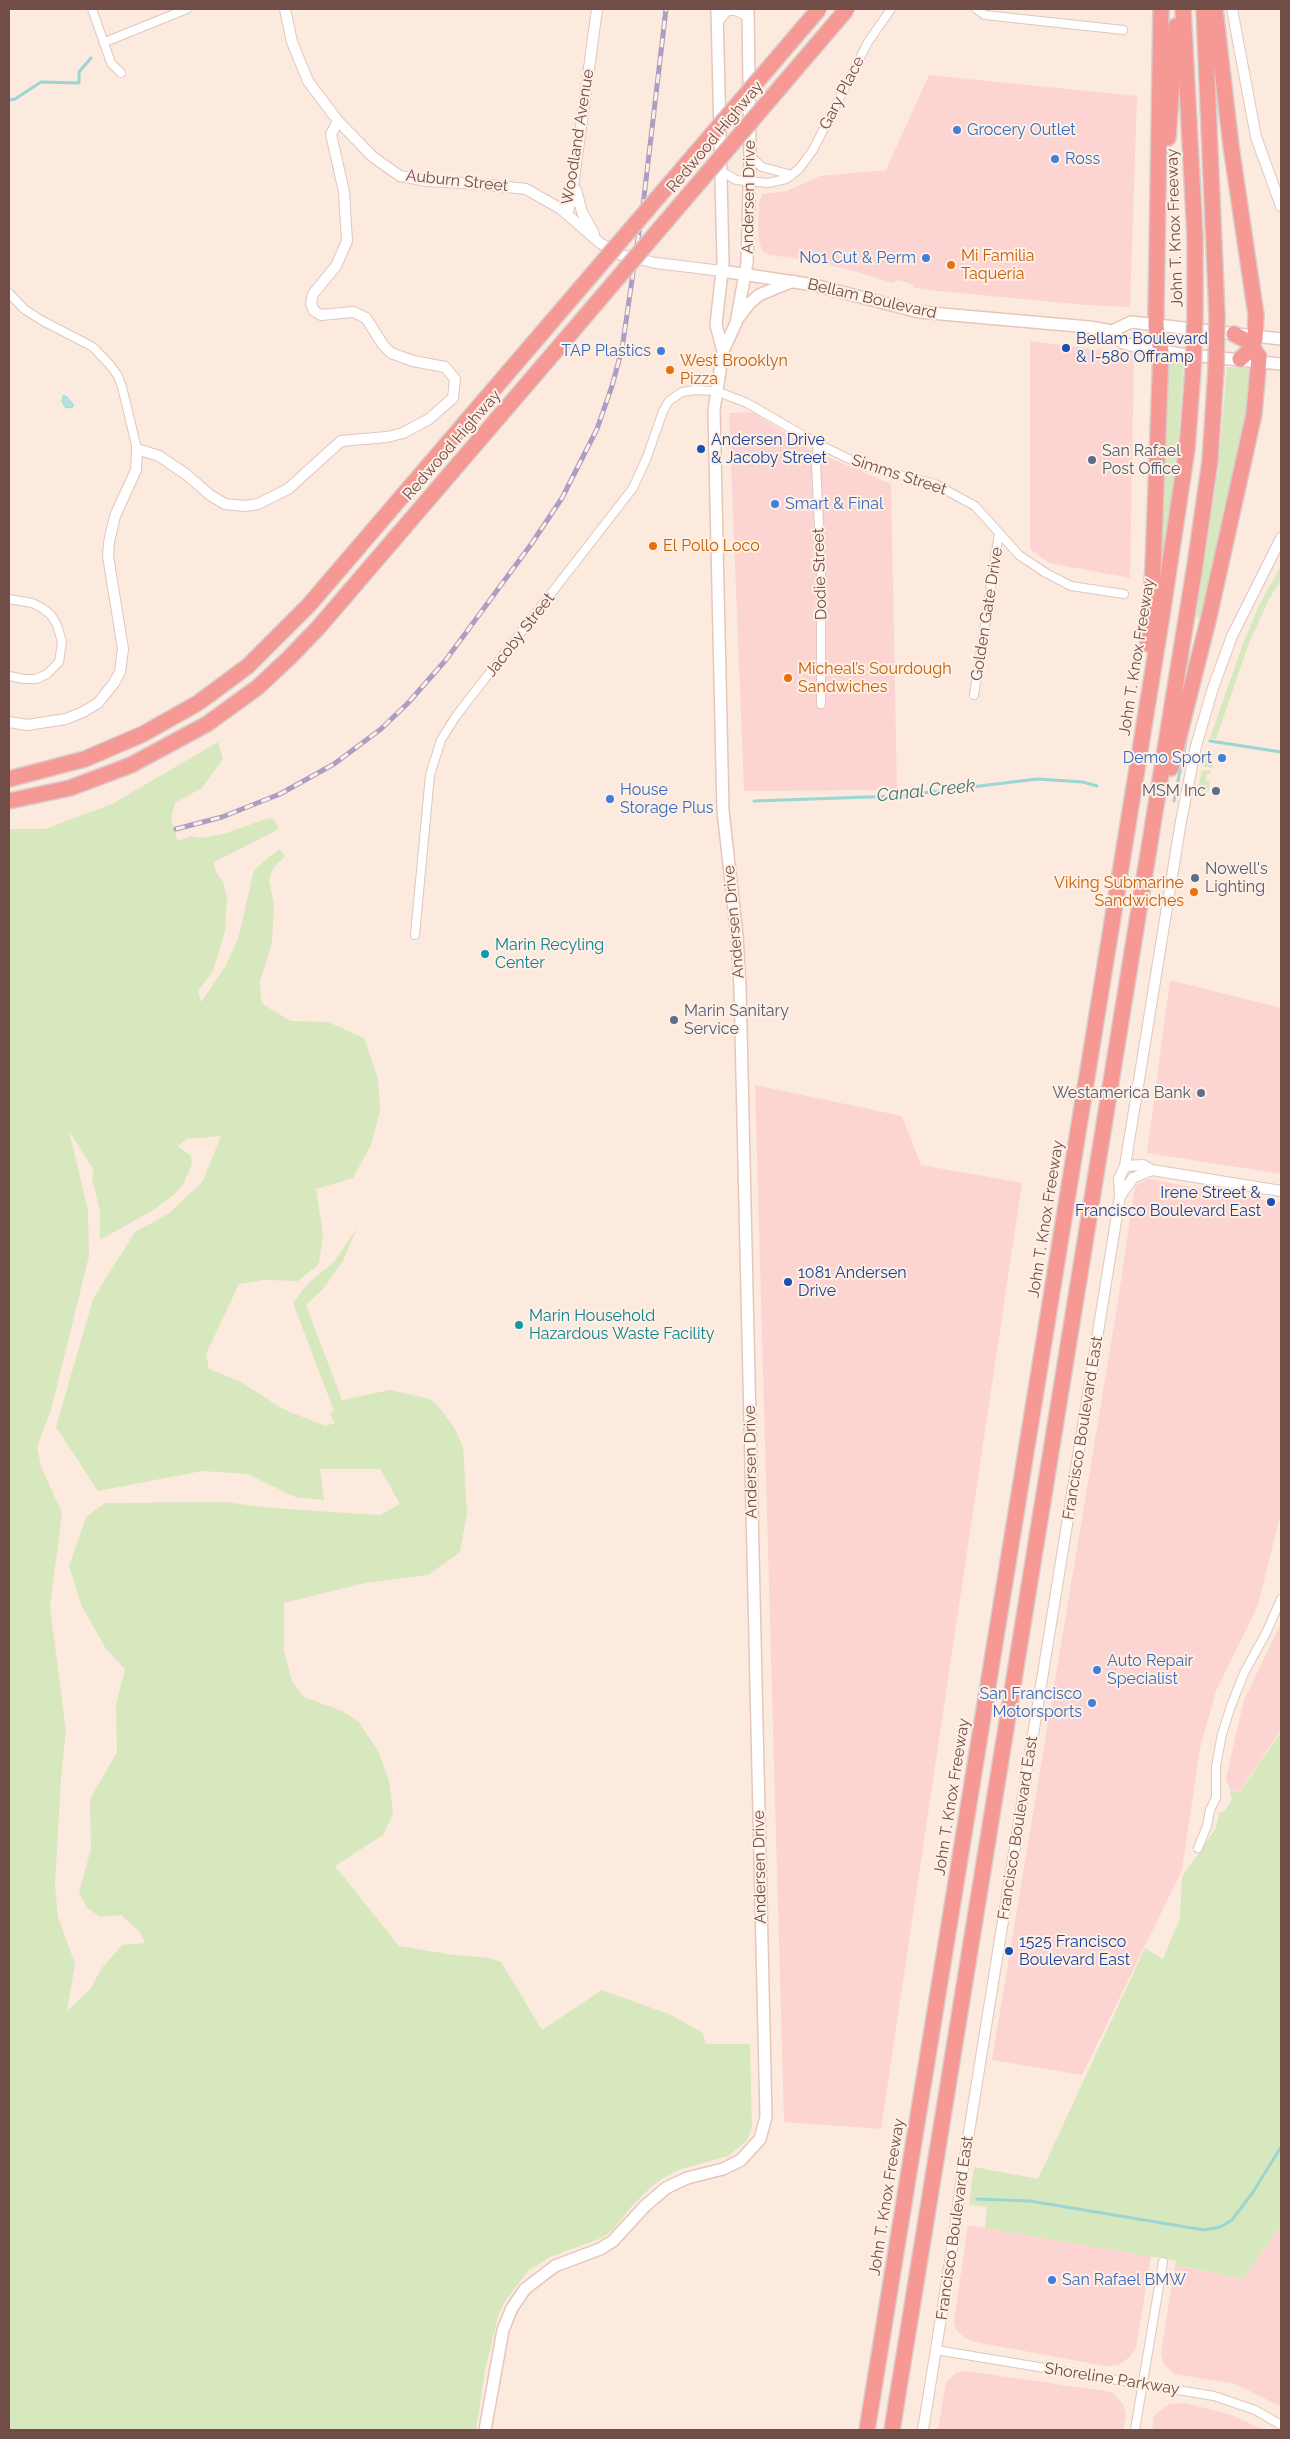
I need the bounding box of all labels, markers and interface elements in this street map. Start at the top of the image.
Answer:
street label: Gary Place [815,53,869,133]
street label: Woodland Avenue [558,68,598,206]
street label: Redwood Highway [663,77,767,197]
place label: Grocery Outlet [967,120,1076,140]
marker: Grocery Outlet [951,124,963,136]
street label: Andersen Drive [738,140,760,254]
street label: John T. Knox Freeway [1163,148,1187,308]
place label: Ross [1065,149,1100,169]
marker: Ross [1049,153,1061,165]
street label: Auburn Street [405,166,509,196]
place label: Mi Familia Taqueria [961,246,1034,284]
place label: No1 Cut & Perm [799,248,916,268]
marker: No1 Cut & Perm [920,252,932,264]
marker: Mi Familia Taqueria [945,259,957,271]
street label: Bellam Boulevard [806,275,938,323]
place label: Bellam Boulevard & I-580 Offramp [1076,329,1208,367]
place label: TAP Plastics [561,341,651,361]
marker: Bellam Boulevard & I-580 Offramp [1060,342,1072,354]
marker: TAP Plastics [655,345,667,357]
place label: West Brooklyn Pizza [680,351,788,389]
marker: West Brooklyn Pizza [664,364,676,376]
street label: Redwood Highway [399,386,505,504]
place label: Andersen Drive & Jacoby Street [711,430,827,468]
place label: San Rafael Post Office [1102,441,1181,479]
marker: Andersen Drive & Jacoby Street [695,443,707,455]
street label: Simms Street [849,451,949,499]
marker: San Rafael Post Office [1086,454,1098,466]
place label: Smart & Final [785,494,883,514]
marker: Smart & Final [769,498,781,510]
street label: Dodie Street [809,528,831,620]
place label: El Pollo Loco [663,536,760,556]
marker: El Pollo Loco [647,540,659,552]
street label: Golden Gate Drive [967,546,1007,682]
street label: John T. Knox Freeway [1115,577,1159,737]
street label: Jacoby Street [481,589,559,681]
place label: Micheal’s Sourdough Sandwiches [798,659,951,697]
marker: Micheal’s Sourdough Sandwiches [782,672,794,684]
place label: Demo Sport [1123,748,1212,768]
marker: Demo Sport [1216,752,1228,764]
water label: Canal Creek [876,775,976,807]
place label: House Storage Plus [620,780,714,818]
place label: MSM Inc [1142,781,1206,801]
marker: MSM Inc [1210,785,1222,797]
marker: House Storage Plus [604,793,616,805]
place label: Nowell's Lighting [1205,859,1268,897]
street label: Andersen Drive [719,864,749,980]
marker: Nowell's Lighting [1189,872,1201,884]
place label: Viking Submarine Sandwiches [1054,873,1184,911]
marker: Viking Submarine Sandwiches [1188,886,1200,898]
place label: Marin Recyling Center [495,935,604,973]
marker: Marin Recyling Center [479,948,491,960]
place label: Marin Sanitary Service [684,1001,789,1039]
marker: Marin Sanitary Service [668,1014,680,1026]
place label: Westamerica Bank [1052,1083,1191,1103]
marker: Westamerica Bank [1195,1087,1207,1099]
street label: John T. Knox Freeway [1024,1139,1068,1299]
place label: Irene Street & Francisco Boulevard East [1075,1183,1261,1221]
marker: Irene Street & Francisco Boulevard East [1265,1196,1277,1208]
place label: 1081 Andersen Drive [798,1263,907,1301]
marker: 1081 Andersen Drive [782,1276,794,1288]
place label: Marin Household Hazardous Waste Facility [529,1306,714,1344]
marker: Marin Household Hazardous Waste Facility [513,1319,525,1331]
street label: Francisco Boulevard East [1059,1335,1107,1521]
street label: Andersen Drive [740,1405,762,1519]
place label: Auto Repair Specialist [1107,1651,1193,1689]
marker: Auto Repair Specialist [1091,1664,1103,1676]
place label: San Francisco Motorsports [979,1684,1082,1722]
marker: San Francisco Motorsports [1086,1697,1098,1709]
street label: John T. Knox Freeway [930,1717,974,1877]
street label: Francisco Boulevard East [994,1735,1042,1921]
street label: Andersen Drive [749,1810,771,1924]
place label: 1525 Francisco Boulevard East [1019,1932,1130,1970]
marker: 1525 Francisco Boulevard East [1003,1945,1015,1957]
street label: John T. Knox Freeway [865,2117,909,2277]
street label: Francisco Boulevard East [933,2135,977,2321]
place label: San Rafael BMW [1062,2270,1186,2290]
marker: San Rafael BMW [1046,2274,1058,2286]
street label: Shoreline Parkway [1043,2359,1181,2399]

